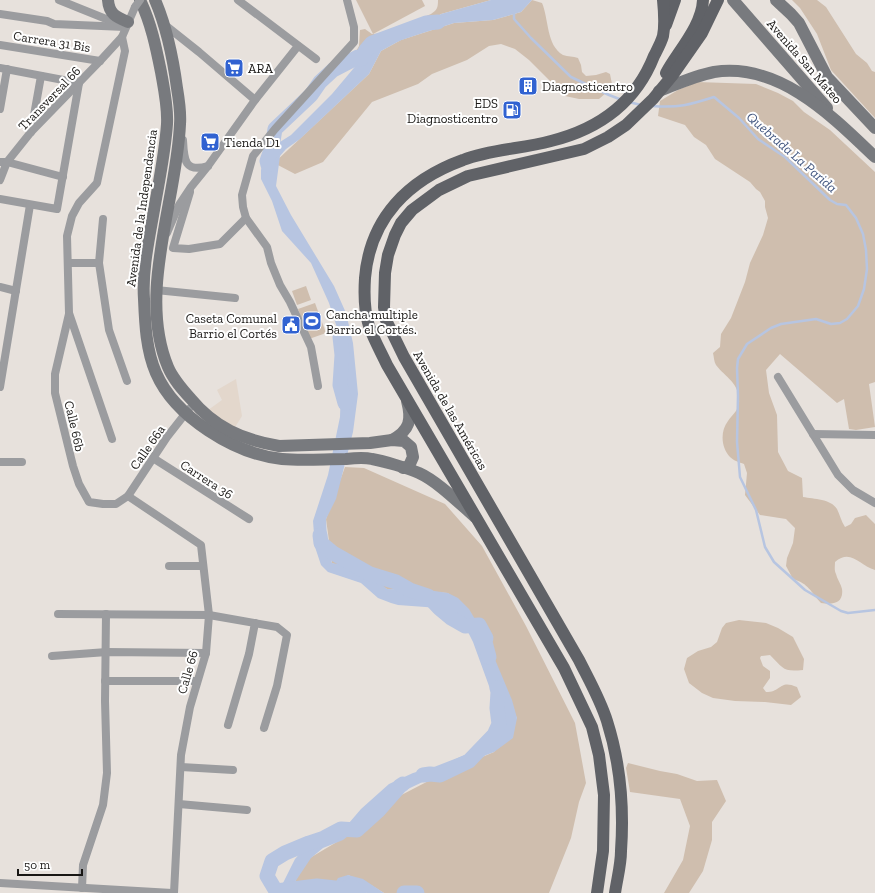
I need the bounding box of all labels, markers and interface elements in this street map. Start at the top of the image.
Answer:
street label: Avenida San Mateo [764,16,845,107]
street label: Carrera 31 Bis [12,28,92,55]
supermarket icon: ARA [223,57,245,79]
place label: ARA [248,61,273,76]
street label: Transversal 66 [15,63,84,133]
building icon: Diagnosticentro [517,75,539,97]
place label: Diagnosticentro [542,79,633,94]
place label: EDS Diagnosticentro [407,96,498,126]
fuel station icon: EDS Diagnosticentro [501,99,523,121]
water label: Quebrada La Parida [743,108,840,196]
street label: Avenida de la Independencia [123,128,160,288]
supermarket icon: Tienda D1 [199,131,221,153]
place label: Tienda D1 [224,135,280,150]
place label: Cancha multiple Barrio el Cortés. [326,307,418,337]
sports icon: Cancha multiple Barrio el Cortés. [301,310,323,332]
place label: Caseta Comunal Barrio el Cortés [186,311,278,341]
public building icon: Caseta Comunal Barrio el Cortés [280,314,302,336]
street label: Avenida de las Américas [410,348,491,473]
street label: Calle 66b [61,399,88,453]
street label: Calle 66a [127,422,169,472]
street label: Carrera 36 [178,457,236,502]
street label: Calle 66 [174,649,201,696]
scale bar [18,851,82,877]
text: 50 m [24,858,51,872]

